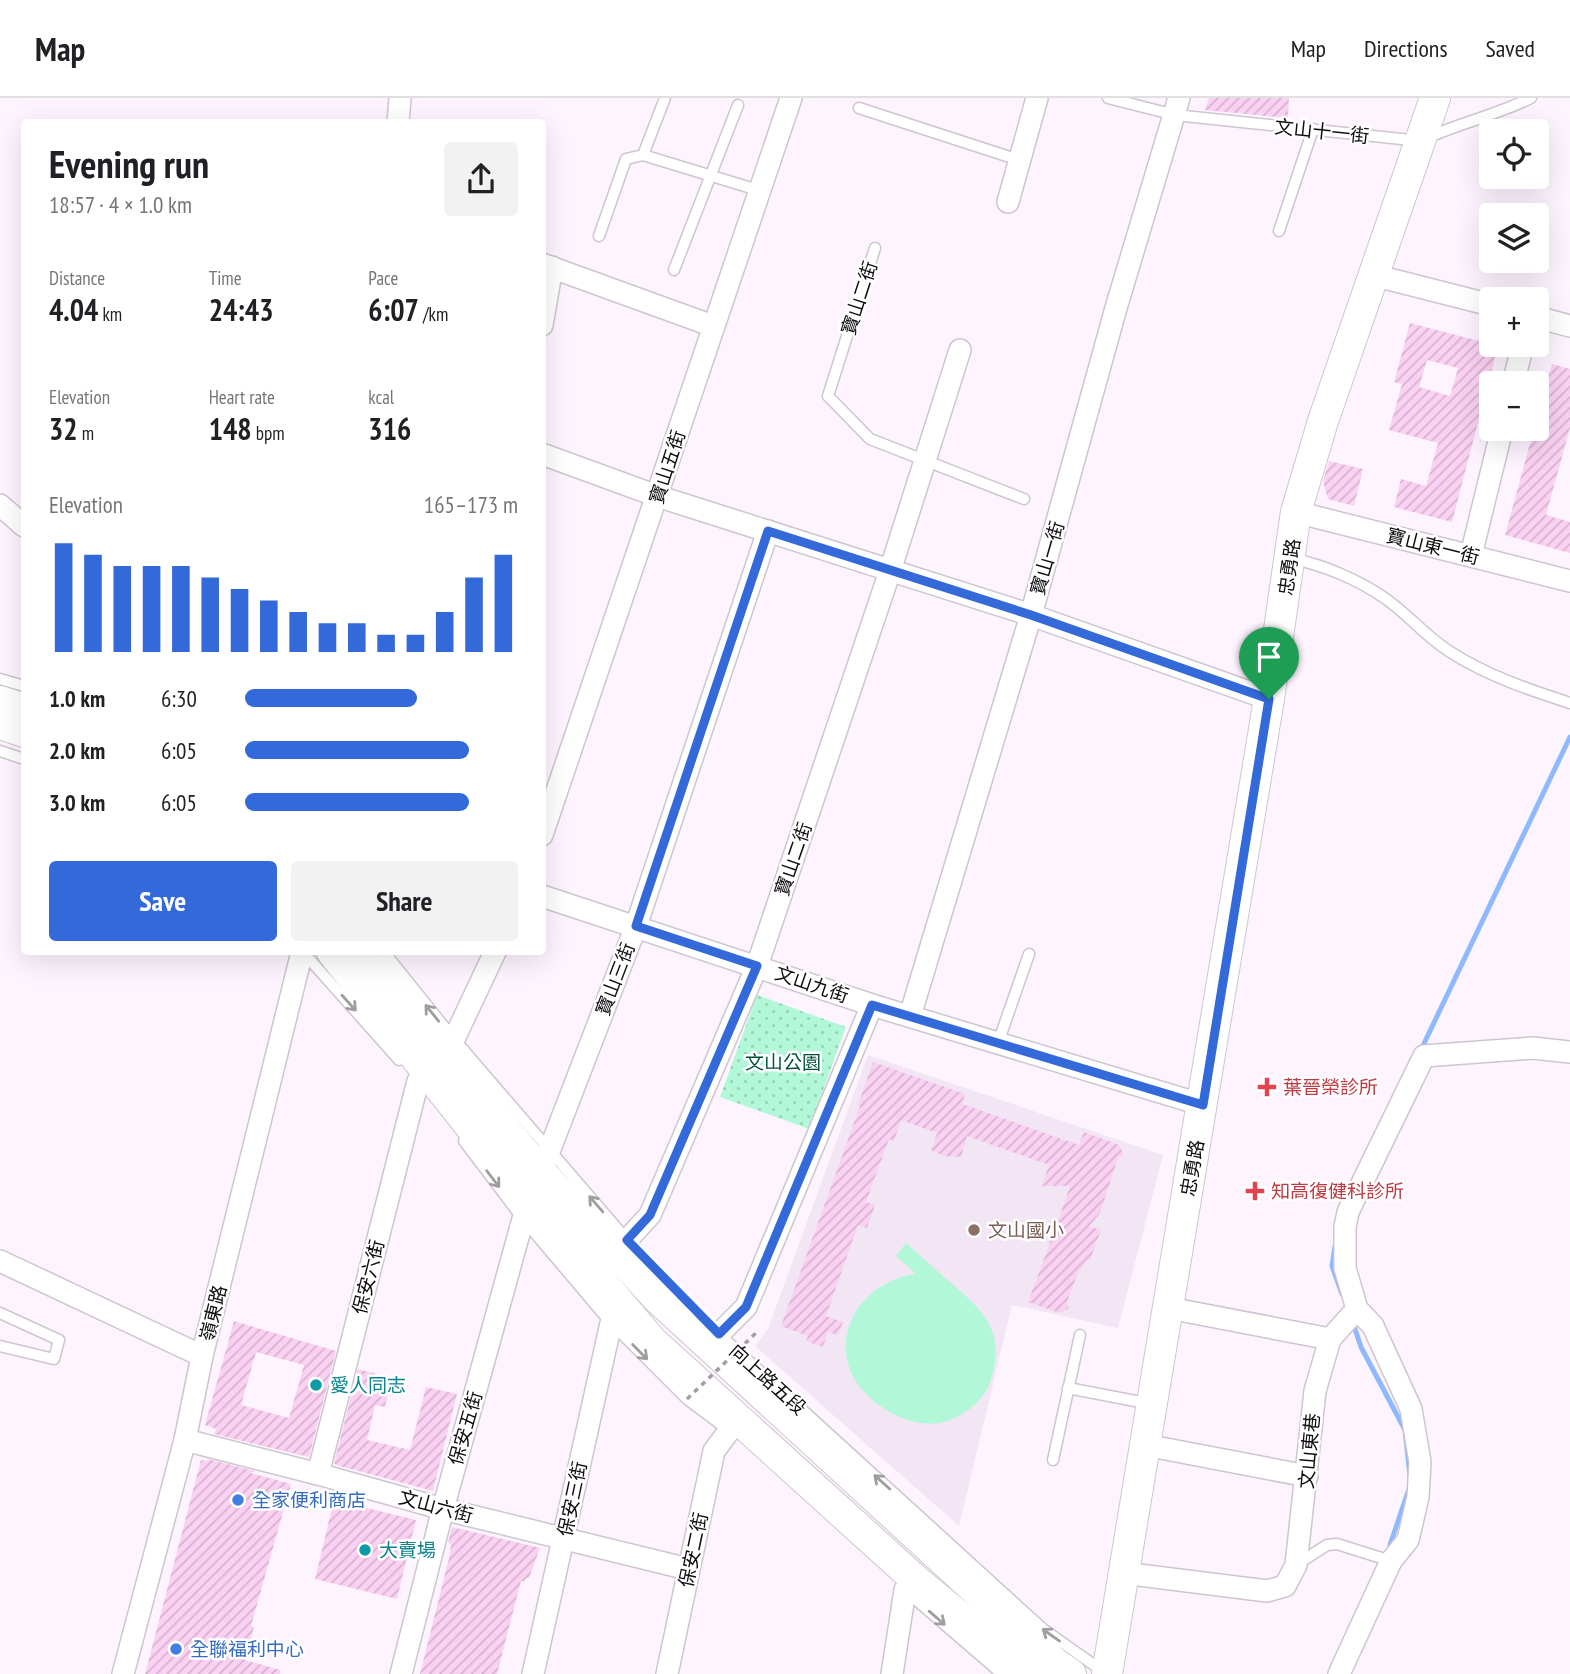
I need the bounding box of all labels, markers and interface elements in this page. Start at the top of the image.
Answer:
text: Map [35,27,85,70]
text: Map [1291,33,1326,64]
text: Directions [1364,33,1448,64]
text: Saved [1486,33,1535,64]
street label: 文山十一街 [1273,114,1371,148]
map controls [1479,119,1549,441]
button: locate [1479,119,1549,189]
text: Evening run [49,139,209,188]
button: share [444,142,518,216]
text: 18:57 · 4 × 1.0 km [49,190,192,219]
button: layers [1479,203,1549,273]
street label: 寶山二街 [836,258,882,338]
text: Distance [49,266,105,290]
text: Time [209,266,242,290]
text: Pace [368,266,398,290]
button: + [1479,287,1549,357]
text: 4.04 [49,290,98,329]
text: 24:43 [209,290,274,329]
text: 6:07 [368,290,419,329]
text: km [98,302,122,326]
text: /km [419,302,448,326]
button: − [1479,371,1549,441]
text: Elevation [49,385,110,409]
text: Heart rate [209,385,275,409]
text: kcal [368,385,394,409]
text: 32 [49,409,78,448]
text: 148 [209,409,252,448]
text: 316 [368,409,411,448]
text: m [78,421,94,445]
text: bpm [252,421,285,445]
street label: 寶山五街 [644,427,690,507]
text: Elevation [49,490,123,519]
text: 165–173 m [424,490,518,519]
street label: 寶山一街 [1025,518,1069,598]
street label: 寶山東一街 [1384,523,1482,569]
street label: 忠勇路 [1273,537,1305,597]
pin [1239,627,1299,699]
icon: arrive [1250,638,1288,676]
text: 1.0 km [49,684,105,713]
text: 6:30 [161,684,197,713]
text: 2.0 km [49,736,105,765]
text: 6:05 [161,736,197,765]
text: 3.0 km [49,788,105,817]
text: 6:05 [161,788,197,817]
street label: 寶山二街 [769,819,817,899]
button: Save [49,861,277,941]
button: Share [291,861,518,941]
street label: 寶山三街 [590,939,640,1019]
street label: 文山九街 [772,960,852,1008]
one-way arrow [341,994,357,1012]
one-way arrow [425,1004,440,1022]
park label: 文山公園 [745,1050,821,1074]
place label: 葉晉榮診所 [1283,1075,1378,1099]
marker: 葉晉榮診所 [1257,1077,1277,1097]
street label: 忠勇路 [1175,1138,1209,1198]
one-way arrow [485,1169,500,1188]
place label: 知高復健科診所 [1271,1179,1404,1203]
marker: 知高復健科診所 [1245,1181,1265,1201]
one-way arrow [588,1195,604,1213]
place label: 文山國小 [988,1218,1064,1242]
marker: 文山國小 [966,1222,982,1238]
street label: 保安六街 [347,1237,389,1317]
street label: 嶺東路 [194,1282,232,1344]
street label: 向上路五段 [725,1338,811,1420]
one-way arrow [631,1344,648,1361]
place label: 愛人同志 [330,1373,406,1397]
marker: 愛人同志 [308,1377,324,1393]
street label: 保安五街 [443,1388,487,1468]
street label: 文山東巷 [1294,1412,1324,1490]
street label: 保安三街 [552,1459,592,1539]
one-way arrow [874,1474,891,1491]
street label: 文山六街 [396,1485,476,1527]
place label: 全家便利商店 [252,1488,366,1512]
marker: 全家便利商店 [230,1492,246,1508]
street label: 保安二街 [673,1510,713,1590]
place label: 大賣場 [379,1538,436,1562]
marker: 大賣場 [357,1542,373,1558]
one-way arrow [928,1610,946,1626]
one-way arrow [1042,1628,1061,1642]
place label: 全聯福利中心 [190,1637,304,1661]
marker: 全聯福利中心 [168,1641,184,1657]

